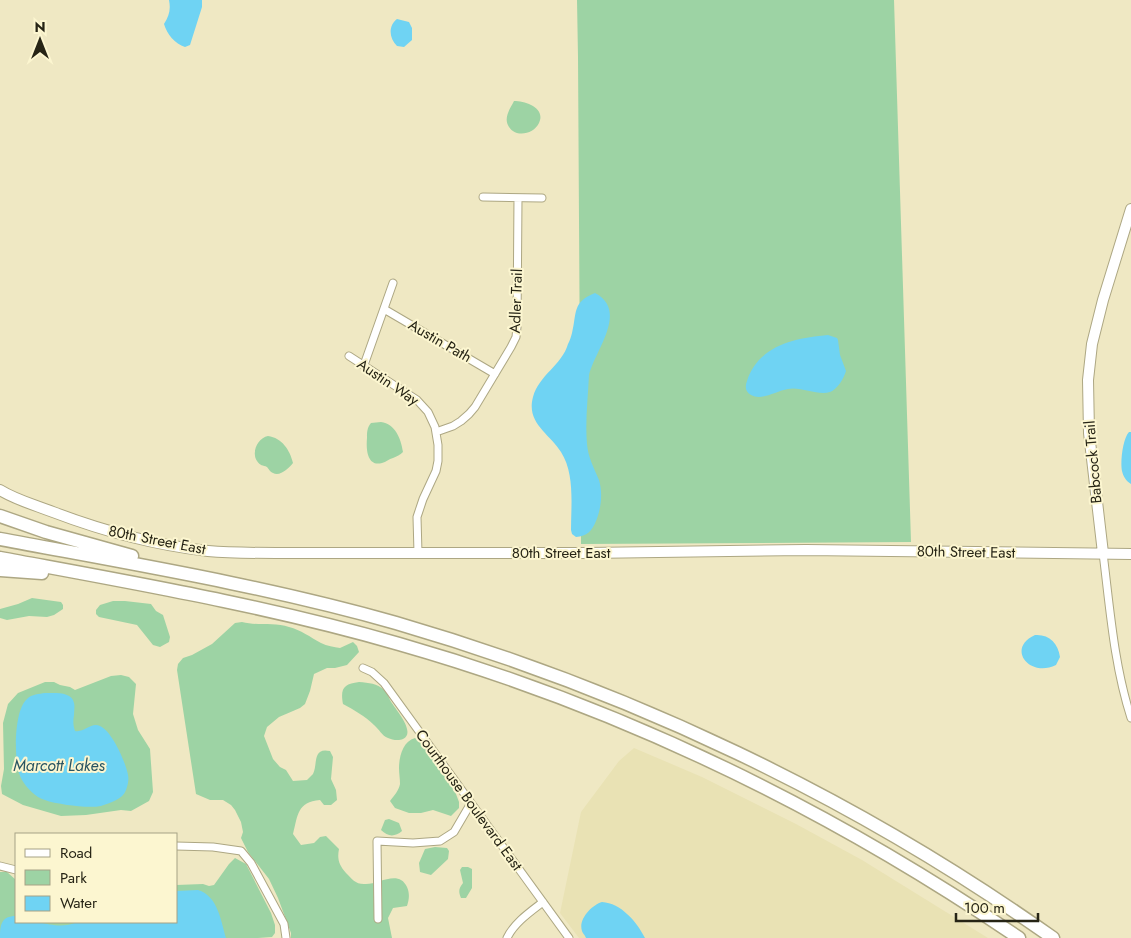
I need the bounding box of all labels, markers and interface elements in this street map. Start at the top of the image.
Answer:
north arrow [15,15,65,65]
text: N [34,17,46,37]
street label: Adler Trail [504,268,528,334]
street label: Austin Path [404,314,476,368]
street label: Austin Way [353,353,424,411]
street label: Babcock Trail [1078,420,1108,504]
street label: 80th Street East [107,520,208,560]
street label: 80th Street East [917,540,1016,564]
street label: 80th Street East [512,542,611,564]
street label: Courthouse Boulevard East [410,725,528,875]
water label: Marcott Lakes [13,754,105,777]
legend [15,833,178,923]
text: Road [60,842,92,864]
text: Park [60,867,87,889]
scale bar [956,890,1038,922]
text: Water [60,892,98,914]
text: 100 m [964,897,1005,919]

